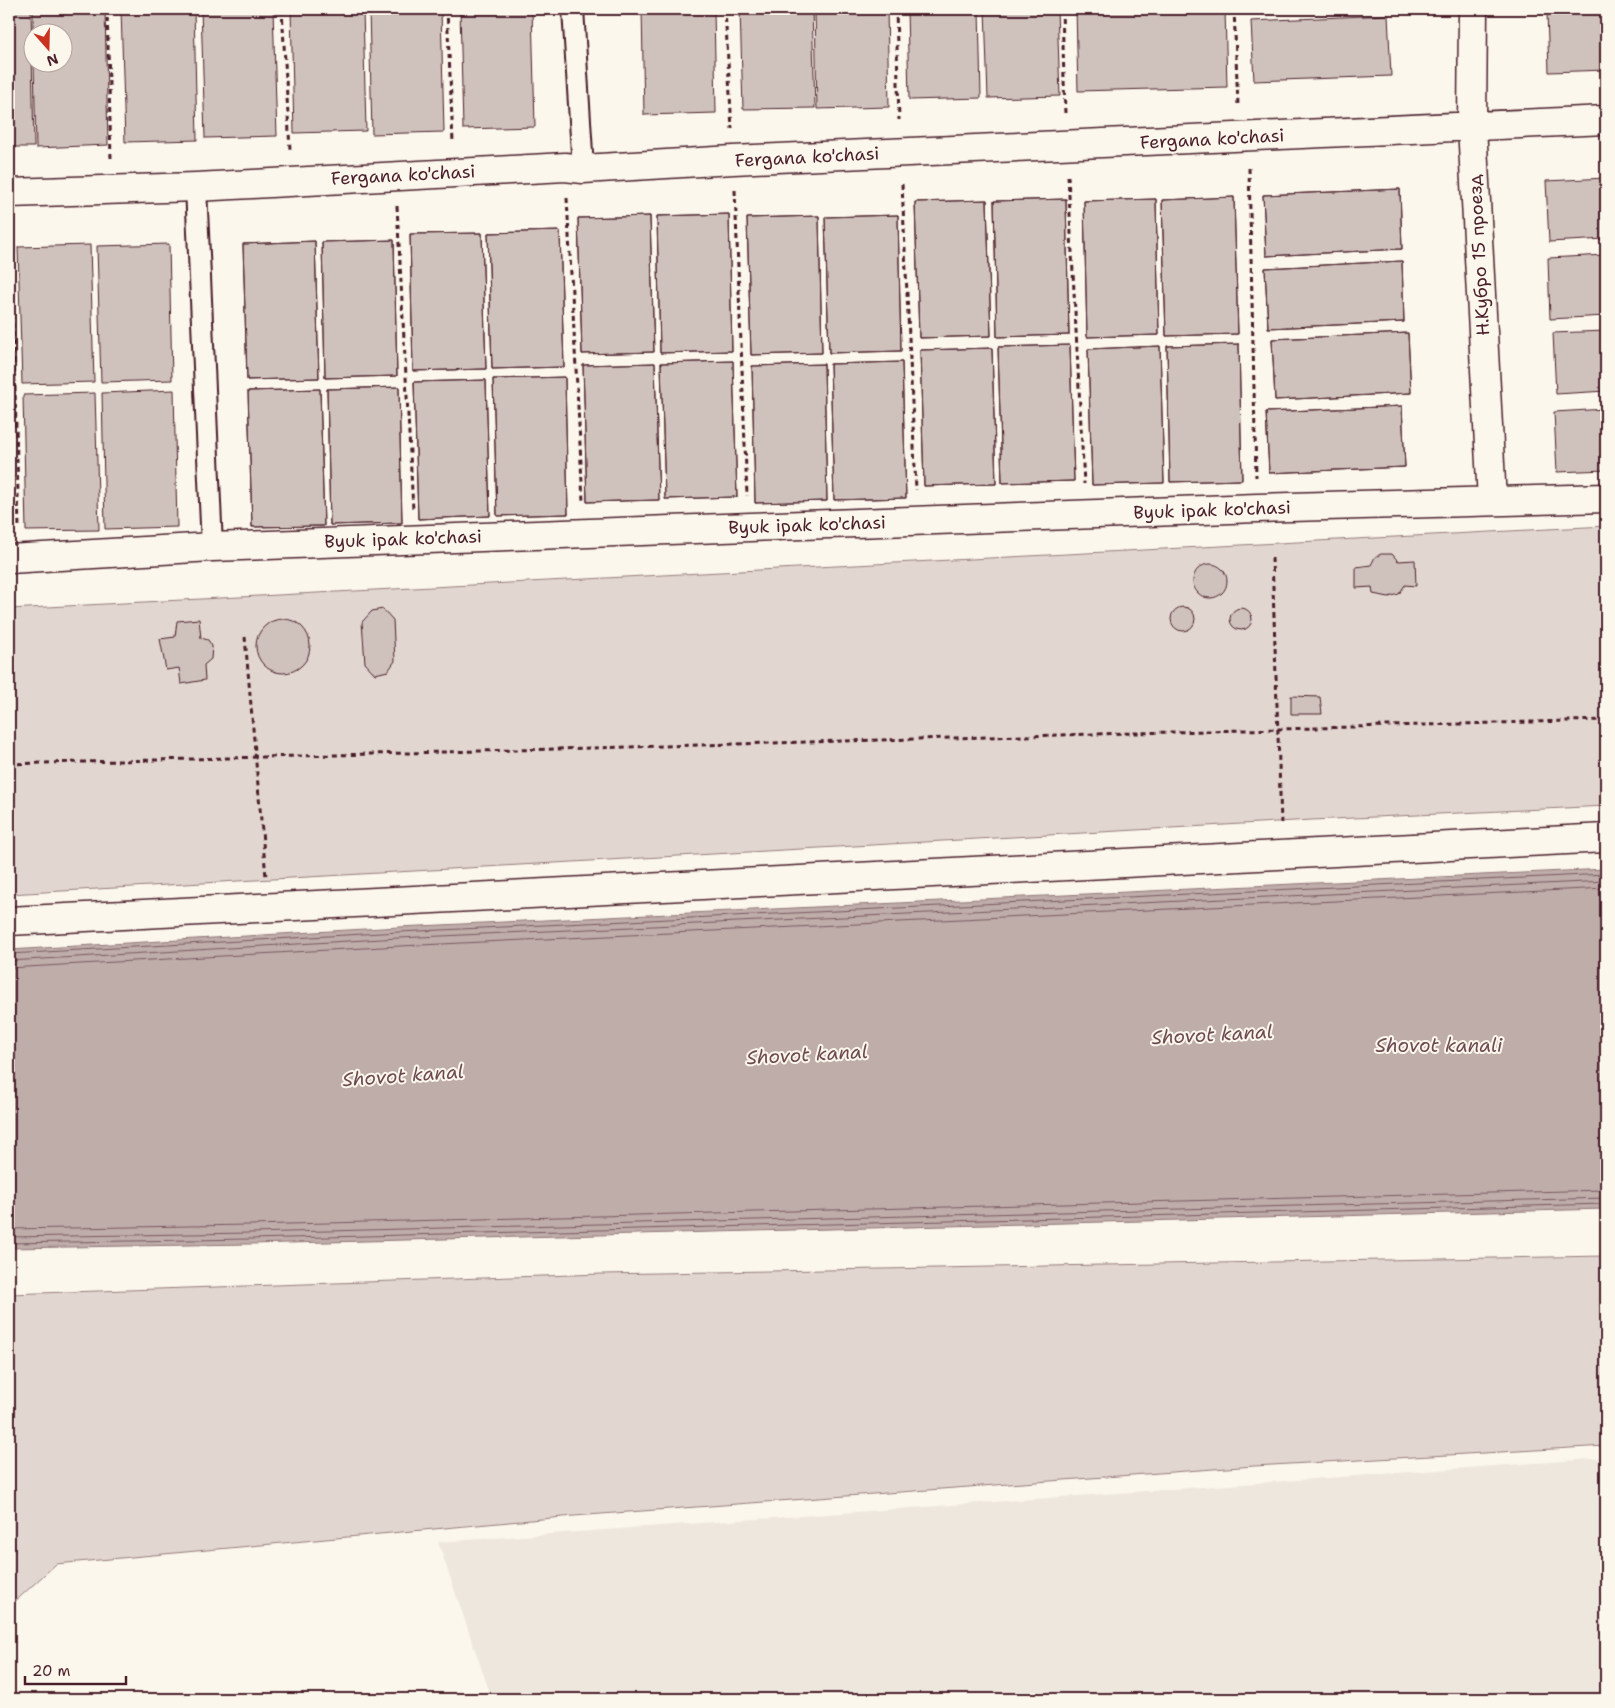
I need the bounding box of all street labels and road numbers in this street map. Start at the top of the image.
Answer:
street label: Fergana ko'chasi [1139,123,1285,155]
street label: Fergana ko'chasi [734,141,880,173]
street label: Fergana ko'chasi [330,159,476,191]
street label: Н.Кубро 15 проезд [1463,173,1495,336]
street label: Byuk ipak ko'chasi [1133,495,1291,525]
street label: Byuk ipak ko'chasi [728,510,886,540]
street label: Byuk ipak ko'chasi [324,524,482,554]

